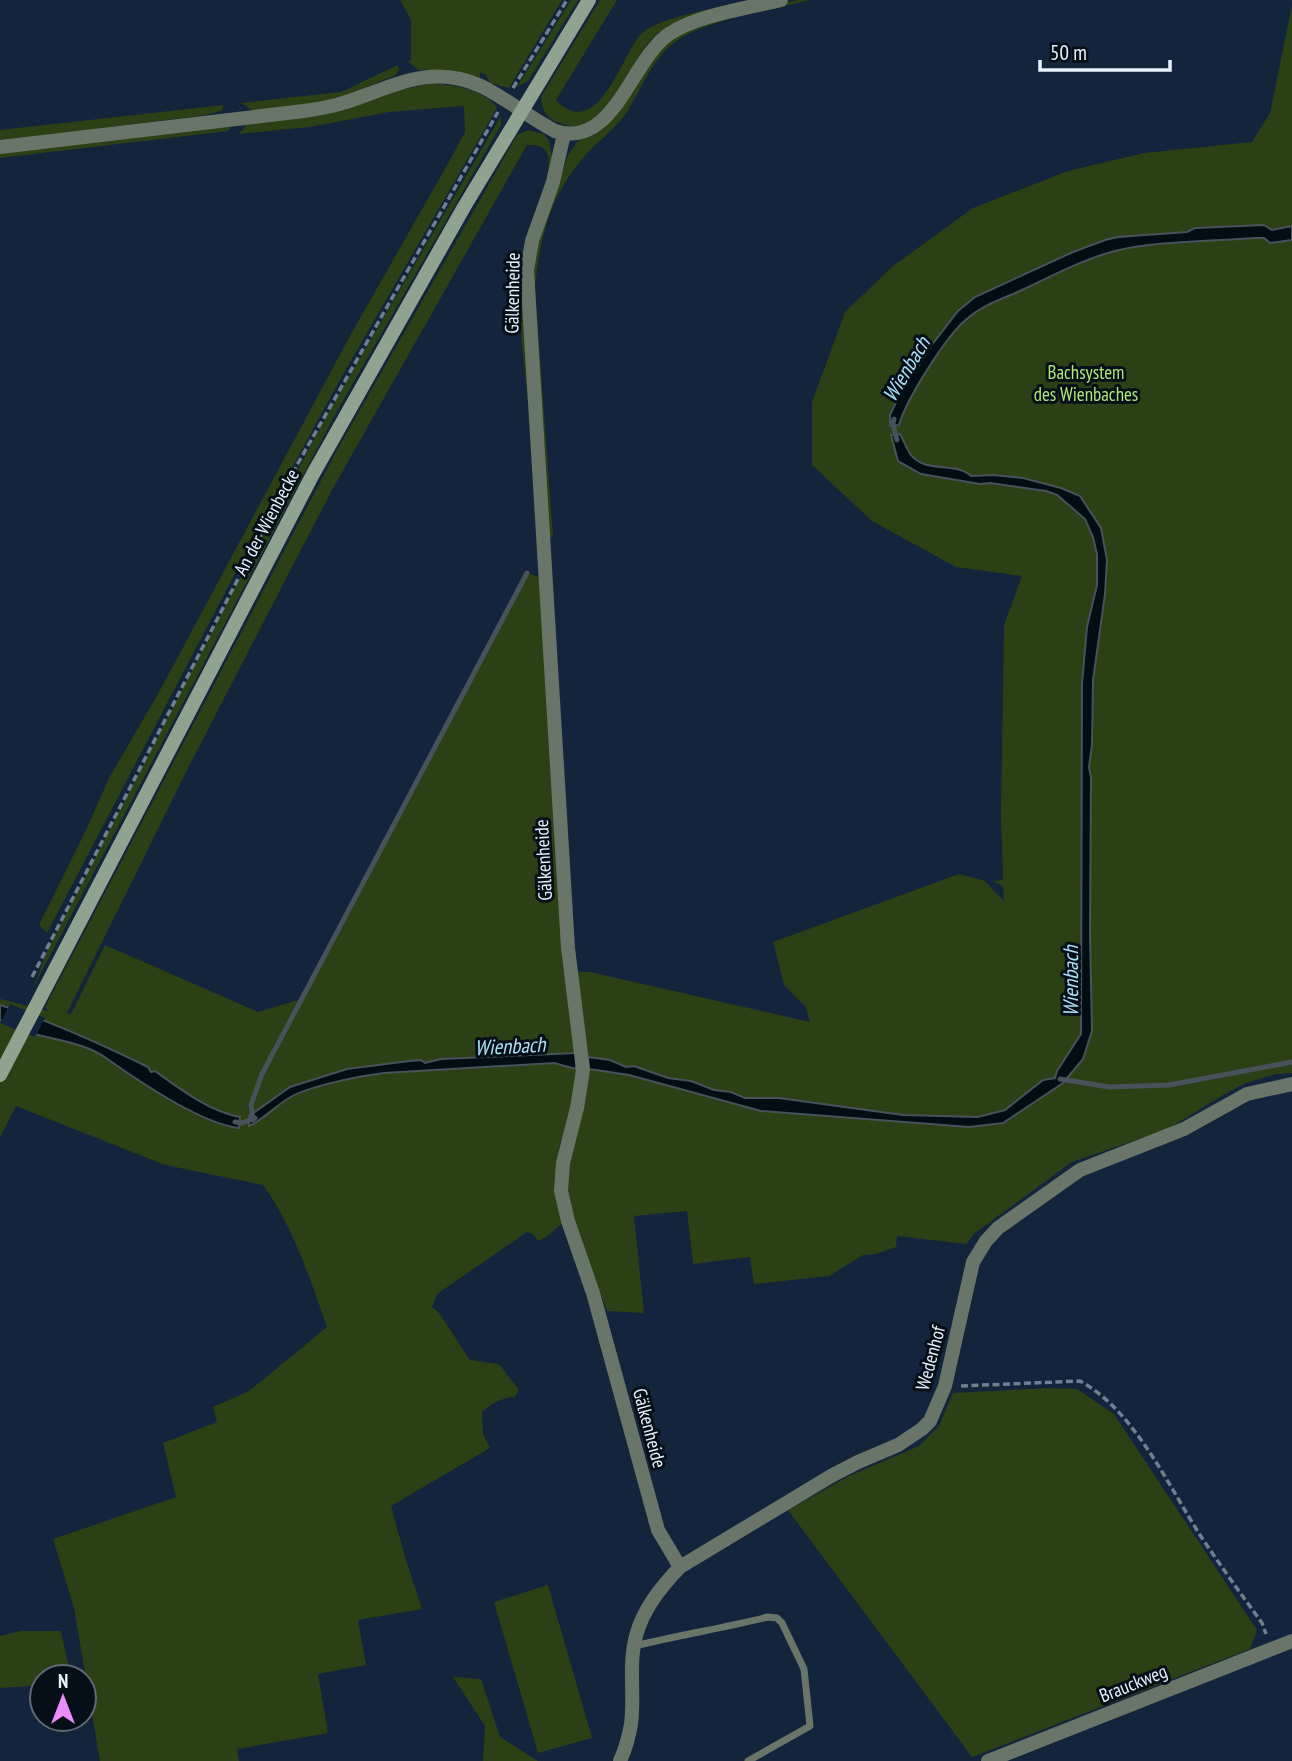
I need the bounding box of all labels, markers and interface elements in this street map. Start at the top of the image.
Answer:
scale bar [1040,28,1170,72]
text: 50 m [1050,39,1087,66]
street label: Gälkenheide [499,252,525,334]
water label: Wienbach [876,330,937,406]
park label: Bachsystem des Wienbaches [1034,360,1138,406]
street label: An der Wienbecke [228,465,304,579]
street label: Gälkenheide [529,819,557,901]
water label: Wienbach [1057,944,1084,1016]
water label: Wienbach [474,1031,548,1061]
street label: Wedenhof [910,1322,950,1393]
street label: Gälkenheide [628,1386,672,1470]
street label: Brauckweg [1096,1659,1170,1707]
north arrow [28,1663,98,1733]
text: N [58,1669,68,1693]

